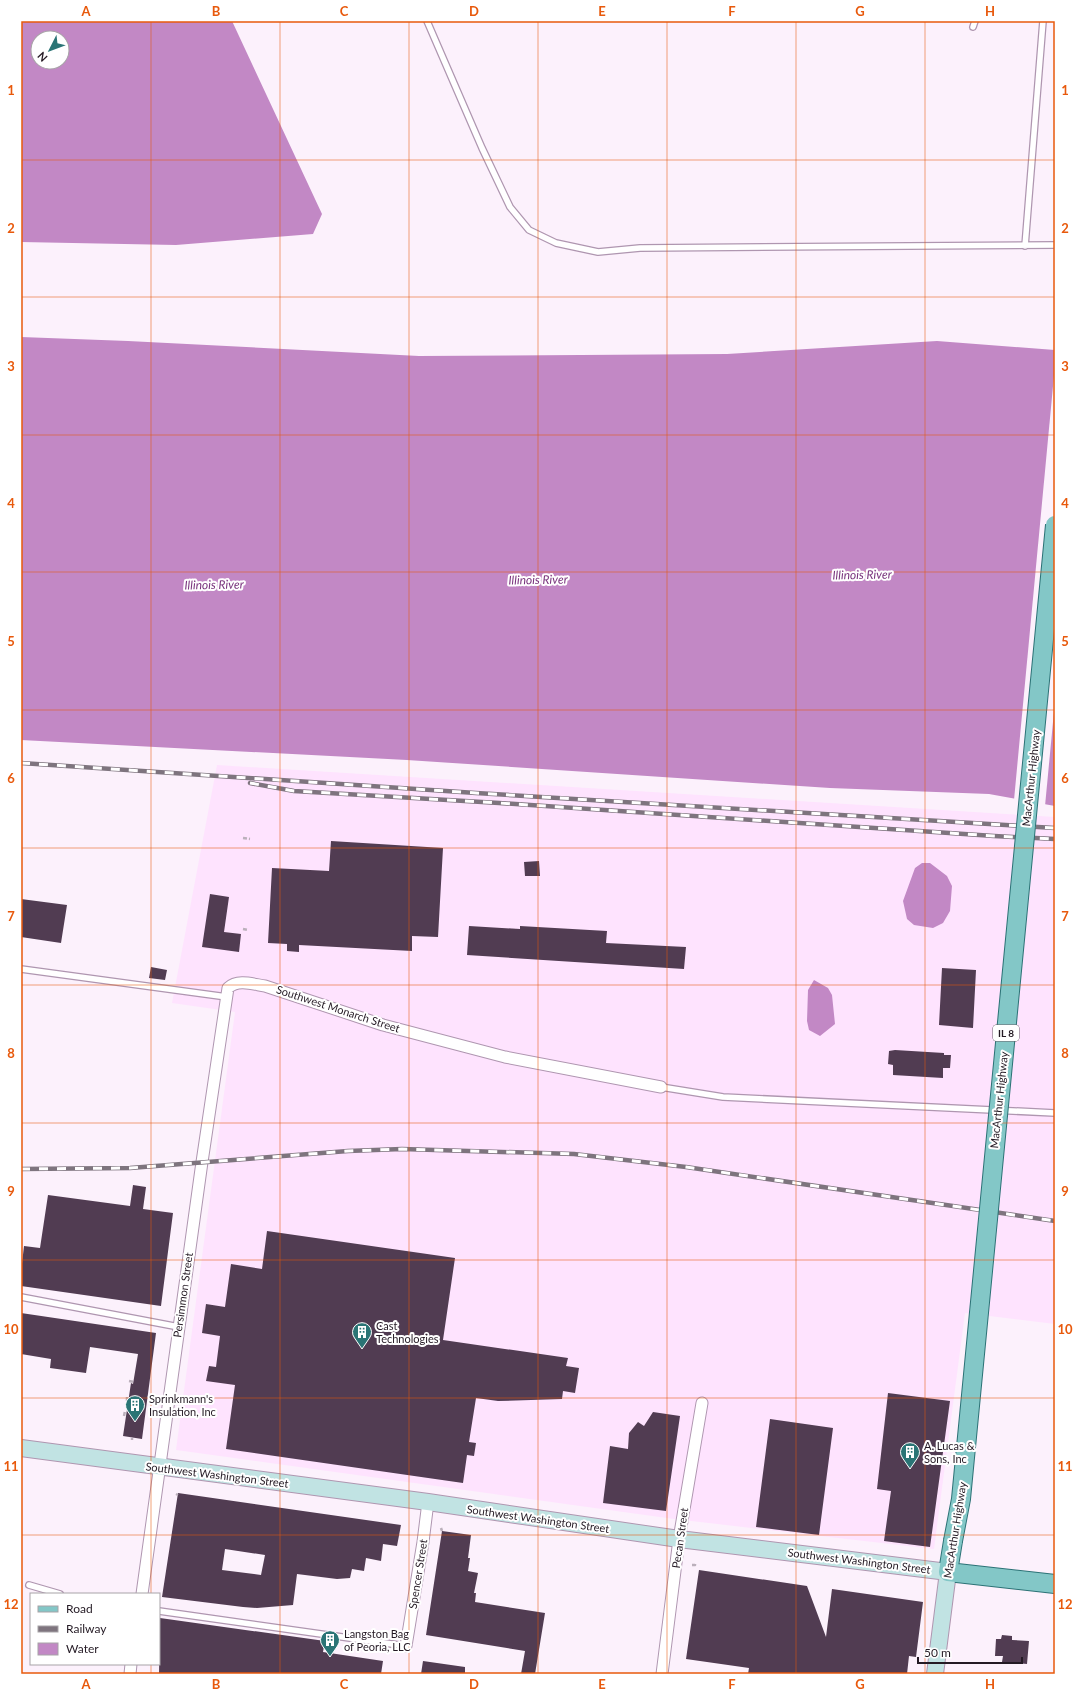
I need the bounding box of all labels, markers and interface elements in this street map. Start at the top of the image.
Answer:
text: A [80,3,91,19]
text: B [212,3,221,19]
text: C [340,3,349,19]
text: D [469,3,479,19]
text: E [598,3,606,19]
text: F [728,3,736,19]
text: G [855,3,865,19]
text: H [985,3,995,19]
north arrow [30,30,70,70]
text: N [35,50,50,65]
text: 1 [7,82,15,98]
text: 1 [1061,82,1069,98]
text: 2 [7,220,15,236]
text: 2 [1061,220,1069,236]
text: 3 [7,358,15,374]
text: 3 [1061,358,1069,374]
text: 4 [7,495,15,511]
text: 4 [1061,495,1069,511]
water label: Illinois River [832,566,893,583]
water label: Illinois River [508,571,569,588]
water label: Illinois River [184,576,245,593]
text: 5 [7,633,15,649]
text: 5 [1061,633,1069,649]
street label: MacArthur Highway [1019,729,1042,827]
text: 6 [7,770,15,786]
text: 6 [1061,770,1069,786]
text: 7 [7,908,15,924]
text: 7 [1061,908,1069,924]
street label: Southwest Monarch Street [275,982,402,1035]
road number: IL 8 [993,1025,1019,1041]
text: 8 [7,1045,15,1061]
text: 8 [1061,1045,1069,1061]
street label: MacArthur Highway [987,1051,1010,1149]
text: 9 [7,1183,15,1199]
text: 9 [1061,1183,1069,1199]
street label: Persimmon Street [170,1252,195,1338]
place label: Cast Technologies [376,1319,439,1345]
text: 10 [3,1321,19,1337]
building icon: Cast Technologies [351,1321,373,1349]
text: 10 [1057,1321,1073,1337]
place label: Sprinkmann's Insulation, Inc [149,1392,216,1418]
building icon: Sprinkmann's Insulation, Inc [124,1394,146,1422]
place label: A. Lucas & Sons, Inc [924,1439,975,1465]
building icon: A. Lucas & Sons, Inc [899,1441,921,1469]
text: 11 [3,1458,19,1474]
text: 11 [1057,1458,1073,1474]
street label: Southwest Washington Street [145,1459,289,1490]
street label: MacArthur Highway [940,1480,969,1579]
street label: Southwest Washington Street [466,1502,610,1535]
street label: Pecan Street [669,1507,690,1569]
street label: Spencer Street [406,1538,429,1610]
street label: Southwest Washington Street [787,1545,931,1576]
legend [30,1593,160,1665]
text: 12 [3,1596,19,1612]
text: 12 [1057,1596,1073,1612]
text: Road [66,1601,93,1616]
text: Railway [66,1621,107,1636]
place label: Langston Bag of Peoria, LLC [344,1627,411,1653]
building icon: Langston Bag of Peoria, LLC [319,1629,341,1657]
scale bar [918,1639,1022,1665]
text: Water [66,1641,99,1656]
text: 50 m [924,1645,951,1660]
text: A [80,1676,91,1692]
text: B [212,1676,221,1692]
text: C [340,1676,349,1692]
text: D [469,1676,479,1692]
text: E [598,1676,606,1692]
text: F [728,1676,736,1692]
text: G [855,1676,865,1692]
text: H [985,1676,995,1692]

